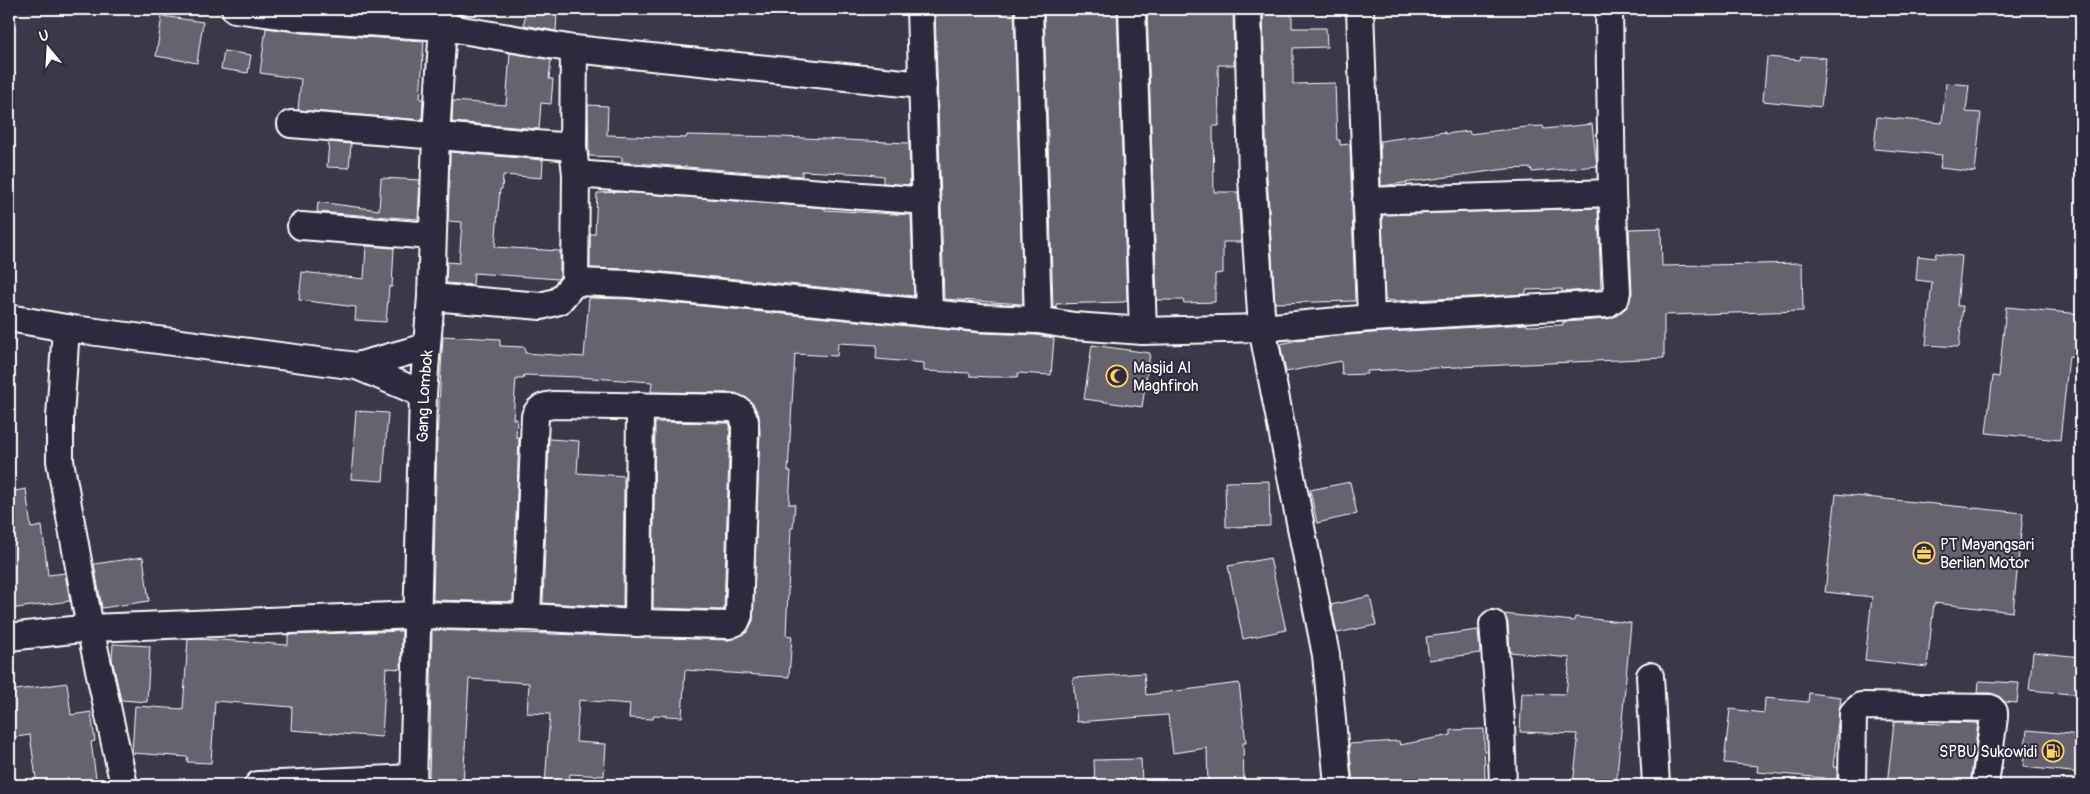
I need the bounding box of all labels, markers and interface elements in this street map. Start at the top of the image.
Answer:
north arrow [22,22,72,72]
text: U [37,27,51,46]
street label: Gang Lombok [413,349,438,443]
place label: Masjid Al Maghfiroh [1133,358,1199,396]
mosque icon: Masjid Al Maghfiroh [1105,364,1129,388]
place label: PT Mayangsari Berlian Motor [1940,535,2034,573]
office icon: PT Mayangsari Berlian Motor [1912,541,1936,565]
fuel station icon: SPBU Sukowidi [2041,739,2065,763]
place label: SPBU Sukowidi [1939,742,2037,762]

